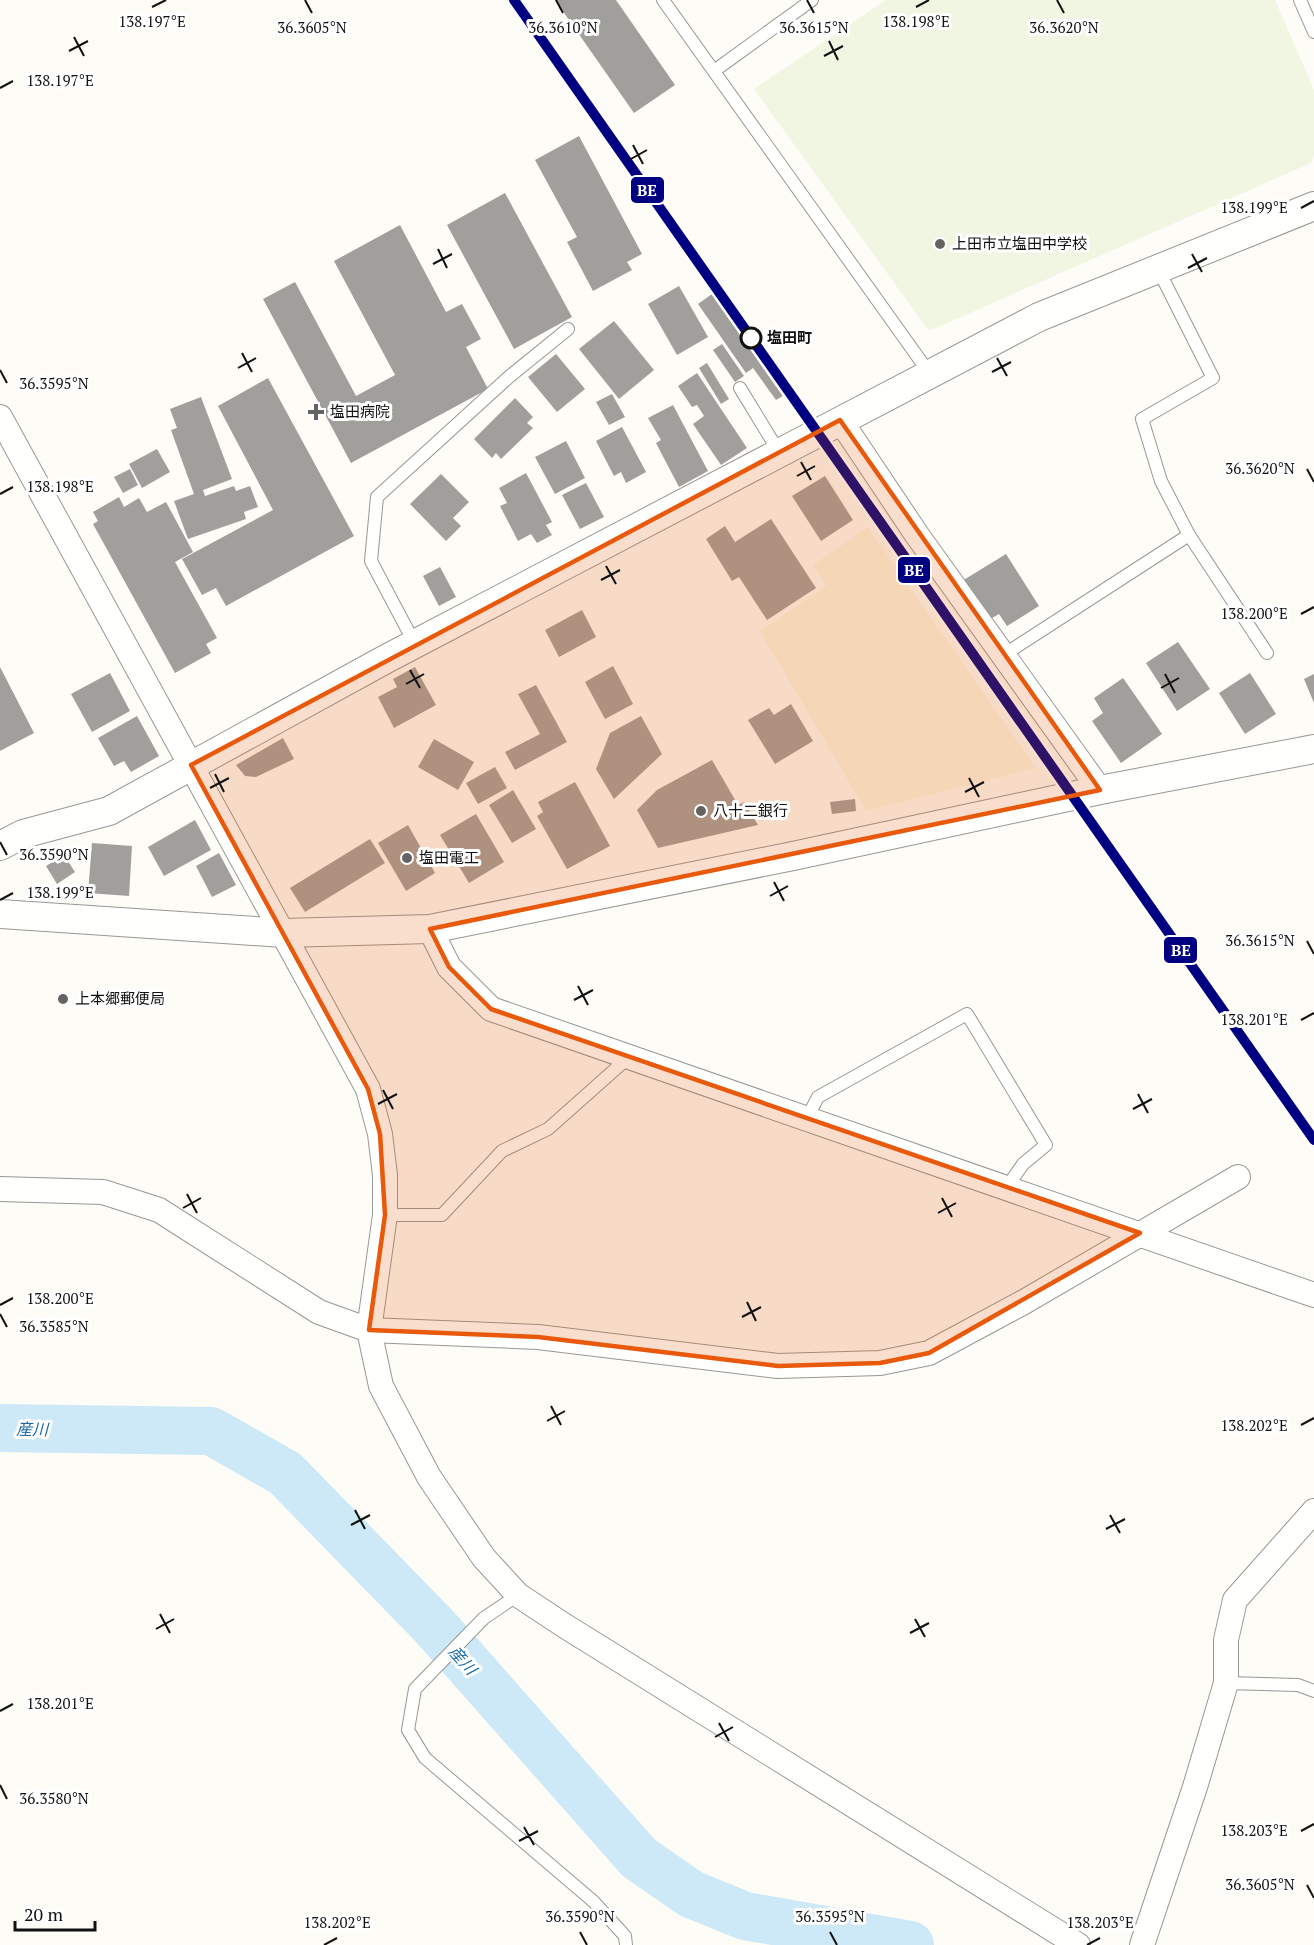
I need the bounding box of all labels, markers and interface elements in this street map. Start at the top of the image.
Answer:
text: 138.197°E [118,11,186,31]
text: 138.198°E [882,11,950,31]
text: 36.3605°N [277,17,347,37]
text: 36.3610°N [528,17,598,37]
text: 36.3615°N [779,17,849,37]
text: 36.3620°N [1029,17,1099,37]
text: 138.197°E [26,70,94,90]
line badge: BE [630,176,665,204]
text: BE [637,179,657,201]
text: 138.199°E [1220,197,1288,217]
place label: 上田市立塩田中学校 [952,233,1087,253]
marker: 上田市立塩田中学校 [933,237,947,251]
marker: 塩田町 [740,327,762,349]
place label: 塩田町 [767,327,812,347]
text: 36.3595°N [19,373,89,393]
place label: 塩田病院 [330,401,390,421]
marker: 塩田病院 [307,403,325,421]
text: 36.3620°N [1225,458,1295,478]
text: 138.198°E [26,476,94,496]
line badge: BE [897,556,931,584]
text: BE [904,559,924,581]
text: 138.200°E [1220,603,1288,623]
place label: 八十二銀行 [713,800,788,820]
marker: 八十二銀行 [694,804,708,818]
text: 36.3590°N [19,844,89,864]
place label: 塩田電工 [419,847,479,867]
marker: 塩田電工 [400,851,414,865]
text: 138.199°E [26,882,94,902]
text: 36.3615°N [1225,930,1295,950]
line badge: BE [1163,936,1198,964]
text: BE [1171,939,1191,961]
place label: 上本郷郵便局 [75,988,165,1008]
marker: 上本郷郵便局 [56,992,70,1006]
text: 138.201°E [1220,1009,1288,1029]
text: 138.200°E [26,1288,94,1308]
text: 36.3585°N [19,1316,89,1336]
text: 138.202°E [1220,1415,1288,1435]
water label: 産川 [16,1418,50,1440]
water label: 産川 [444,1641,483,1681]
text: 138.201°E [26,1693,94,1713]
text: 36.3580°N [19,1788,89,1808]
text: 138.203°E [1220,1820,1288,1840]
text: 36.3605°N [1225,1874,1295,1894]
scale bar [15,1894,94,1932]
text: 20 m [24,1902,64,1926]
text: 36.3590°N [545,1906,615,1926]
text: 36.3595°N [795,1906,865,1926]
text: 138.202°E [303,1912,371,1932]
text: 138.203°E [1066,1912,1134,1932]

